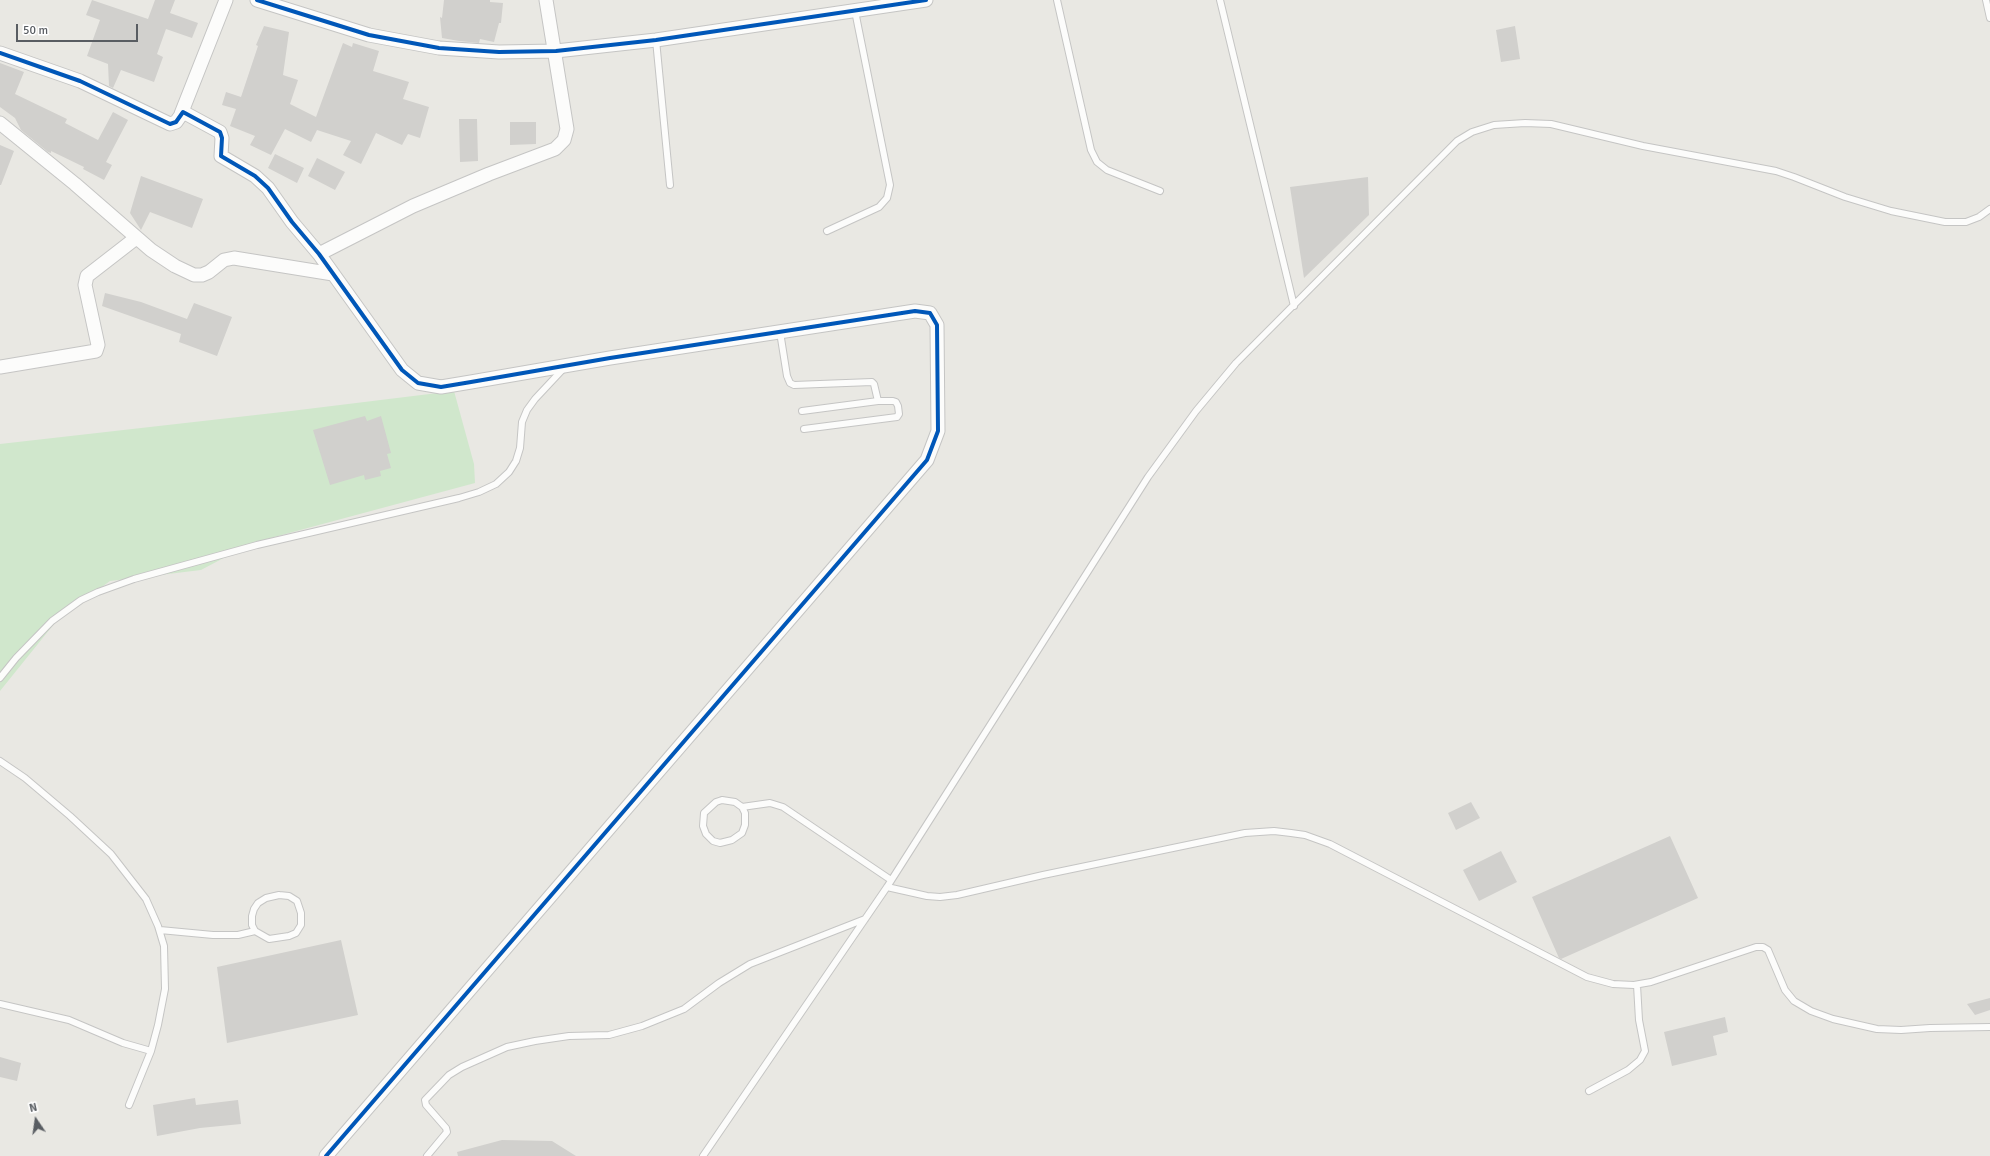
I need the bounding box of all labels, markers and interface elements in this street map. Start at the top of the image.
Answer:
scale bar [18,16,140,42]
text: 50 m [23,23,48,38]
north arrow [16,1100,56,1140]
text: N [28,1101,38,1115]

